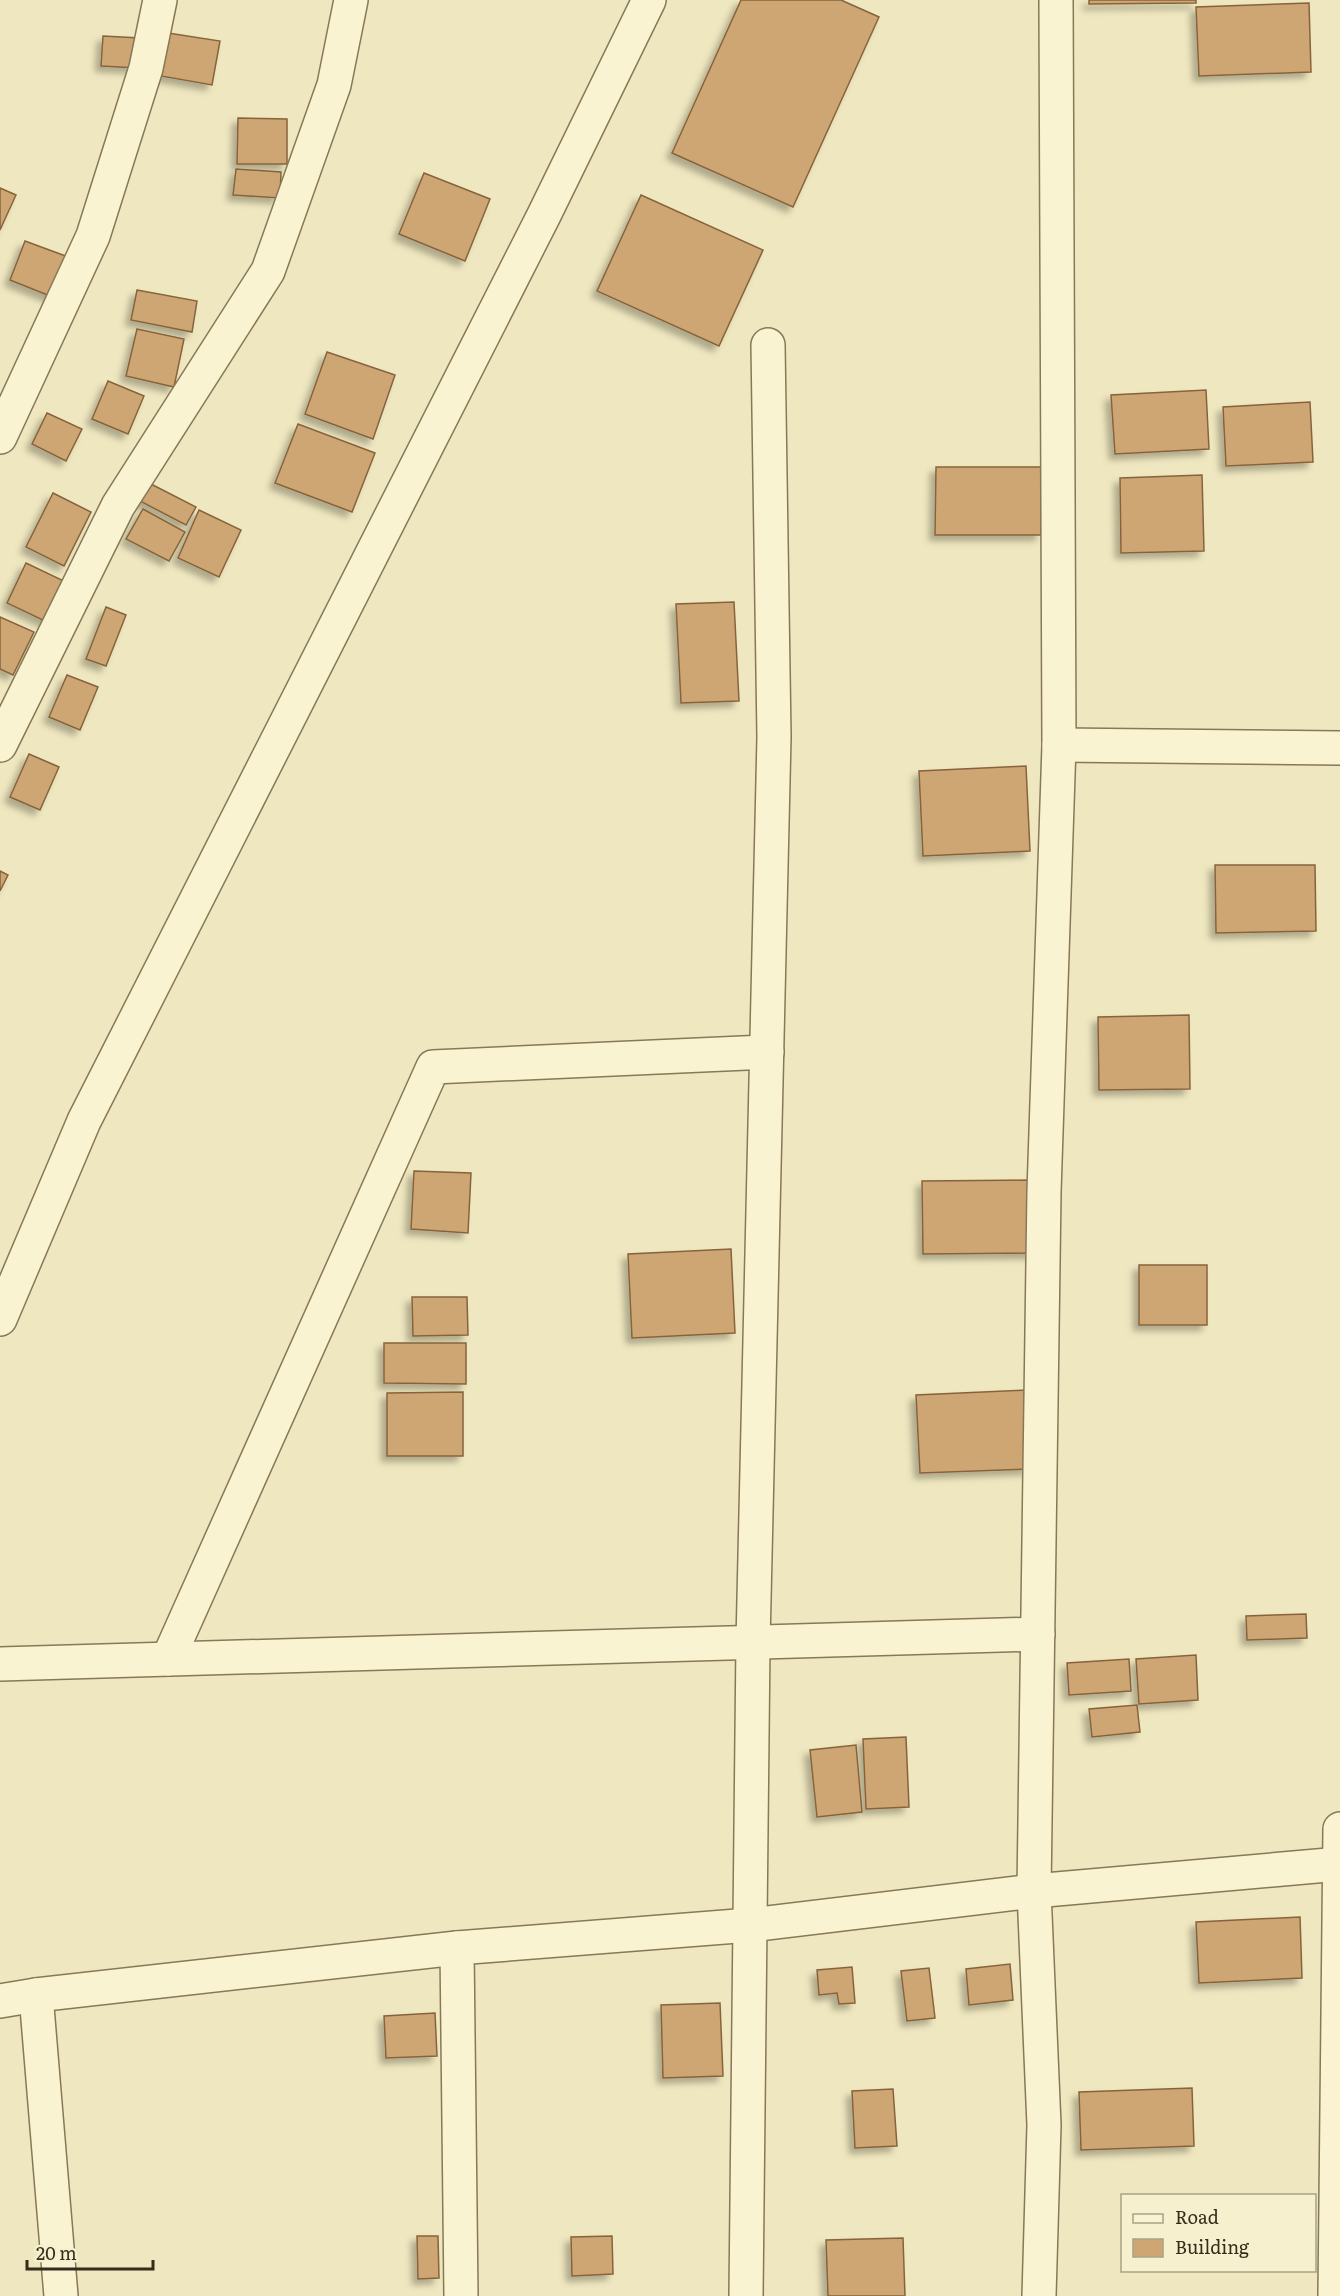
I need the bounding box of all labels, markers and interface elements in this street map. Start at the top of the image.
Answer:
legend [1121,2194,1316,2272]
text: Road [1175,2203,1219,2230]
scale bar [27,2233,153,2271]
text: Building [1175,2233,1250,2260]
text: 20 m [36,2239,77,2266]

